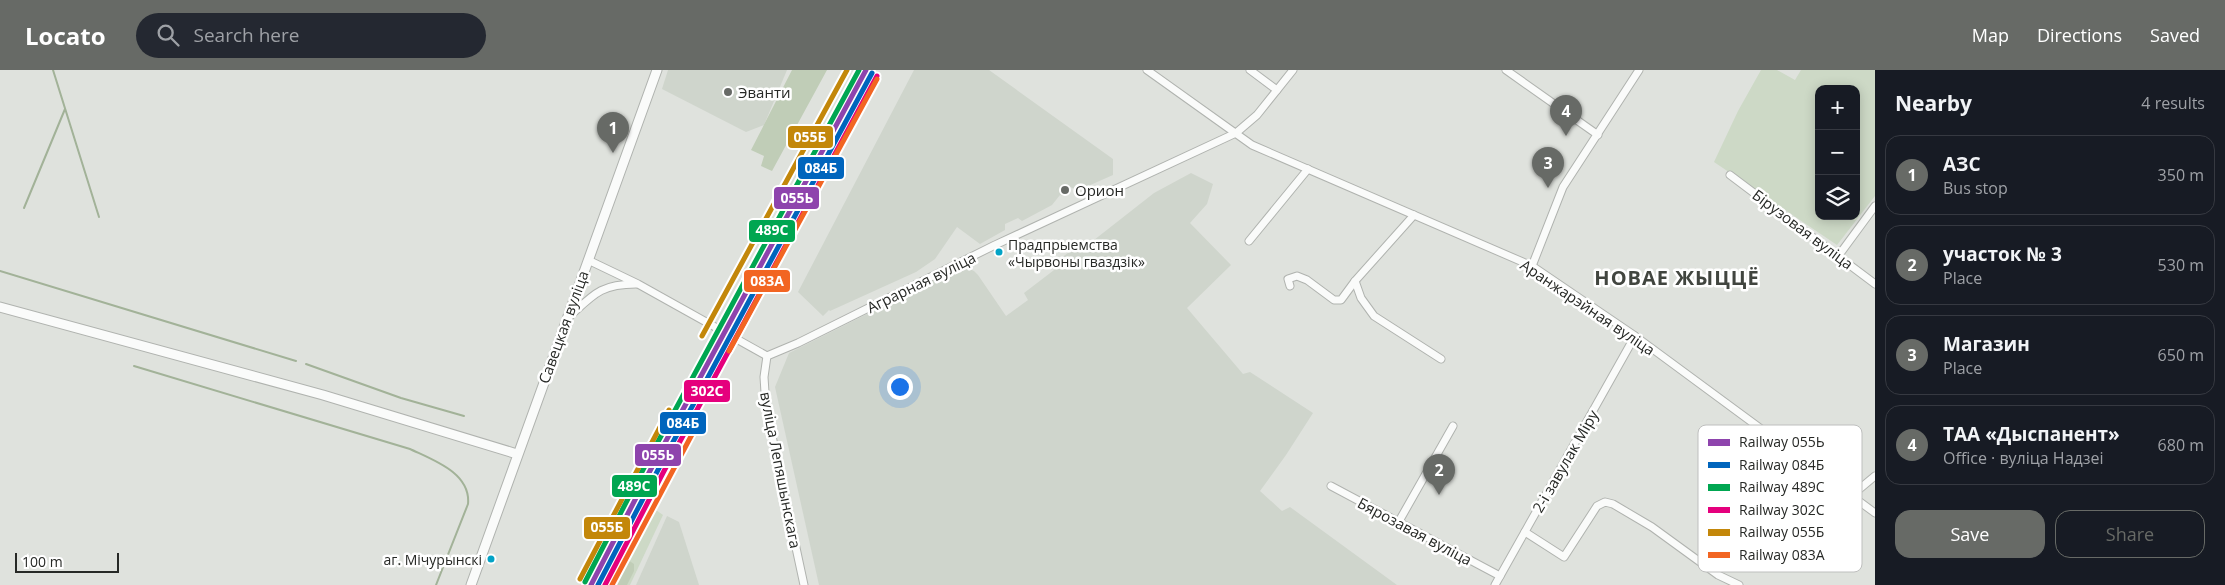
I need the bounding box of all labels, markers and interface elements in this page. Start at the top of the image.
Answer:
search box [136,13,486,58]
text: Locato [25,19,106,52]
icon: search [154,21,182,49]
text: Search here [194,22,299,48]
text: Map [1972,23,2009,47]
text: Directions [2037,23,2122,47]
text: Saved [2150,23,2200,47]
place label: Эванти [738,82,791,102]
map controls [1815,85,1860,220]
button: + [1815,85,1860,130]
marker: Эванти [722,86,734,98]
text: Nearby [1895,89,1972,117]
text: 4 results [2141,92,2205,114]
pin: 4 [1550,95,1582,136]
pin: 1 [597,112,629,153]
line badge: 055Б [787,125,834,149]
text: 055Б [794,127,827,146]
button: − [1815,130,1860,175]
pin: 3 [1532,147,1564,188]
text: АЗС [1943,151,1981,177]
line badge: 084Б [797,156,845,180]
text: 084Б [805,158,838,177]
text: 1 [1907,164,1917,186]
text: 350 m [2158,164,2204,186]
button: layers [1815,175,1860,220]
text: Bus stop [1943,177,2008,199]
place label: Орион [1075,180,1124,200]
marker: Орион [1059,184,1071,196]
street label: Бірузовая вуліца [1749,185,1857,273]
line badge: 055Ь [773,186,820,210]
text: 055Ь [781,188,814,207]
line badge: 489С [748,219,796,243]
text: 489С [756,220,789,239]
place label: Прадпрыемства «Чырвоны гваздзік» [1008,235,1145,271]
text: участок № 3 [1943,241,2062,267]
street label: Аграрная вуліца [863,247,979,317]
marker: Прадпрыемства «Чырвоны гваздзік» [994,247,1004,257]
street label: Аранжарэйная вуліца [1517,254,1659,360]
text: 2 [1907,254,1917,276]
text: 530 m [2158,254,2204,276]
district label: НОВАЕ ЖЫЦЦЁ [1594,264,1760,291]
text: Place [1943,267,1982,289]
street label: Савецкая вуліца [533,268,593,386]
line badge: 083А [743,269,791,293]
text: 083А [750,271,784,290]
text: Магазин [1943,331,2030,357]
text: 3 [1907,344,1917,366]
text: 650 m [2158,344,2204,366]
text: Place [1943,357,1982,379]
your location [887,374,913,400]
line badge: 302С [683,379,731,403]
text: 302С [691,381,724,400]
street label: вуліца Лепяшынскага [756,390,806,550]
street label: 2-і завулак Міру [1528,406,1603,516]
line badge: 084Б [659,411,707,435]
text: 084Б [667,413,700,432]
text: ТАА «Дыспанент» [1943,421,2120,447]
legend [1698,425,1862,572]
text: Railway 055Ь [1739,432,1825,451]
text: 4 [1907,434,1917,456]
text: 680 m [2158,434,2204,456]
line badge: 055Ь [634,443,682,467]
text: 055Ь [642,445,675,464]
text: Office · вуліца Надзеі [1943,447,2104,469]
pin: 2 [1423,454,1455,495]
text: Railway 084Б [1739,455,1824,474]
line badge: 489С [611,474,658,498]
text: 489С [618,476,651,495]
text: Railway 489С [1739,477,1825,496]
street label: Бярозавая вуліца [1354,492,1476,570]
text: Railway 302С [1739,500,1825,519]
button: Save [1895,510,2045,558]
button: Share [2055,510,2205,558]
line badge: 055Б [583,516,631,540]
text: 055Б [591,517,624,536]
text: Railway 055Б [1739,522,1824,541]
text: Railway 083А [1739,545,1825,564]
scale bar [15,550,119,573]
place label: аг. Мічурынскі [384,550,482,569]
text: 100 m [22,552,63,571]
marker: аг. Мічурынскі [486,554,496,564]

